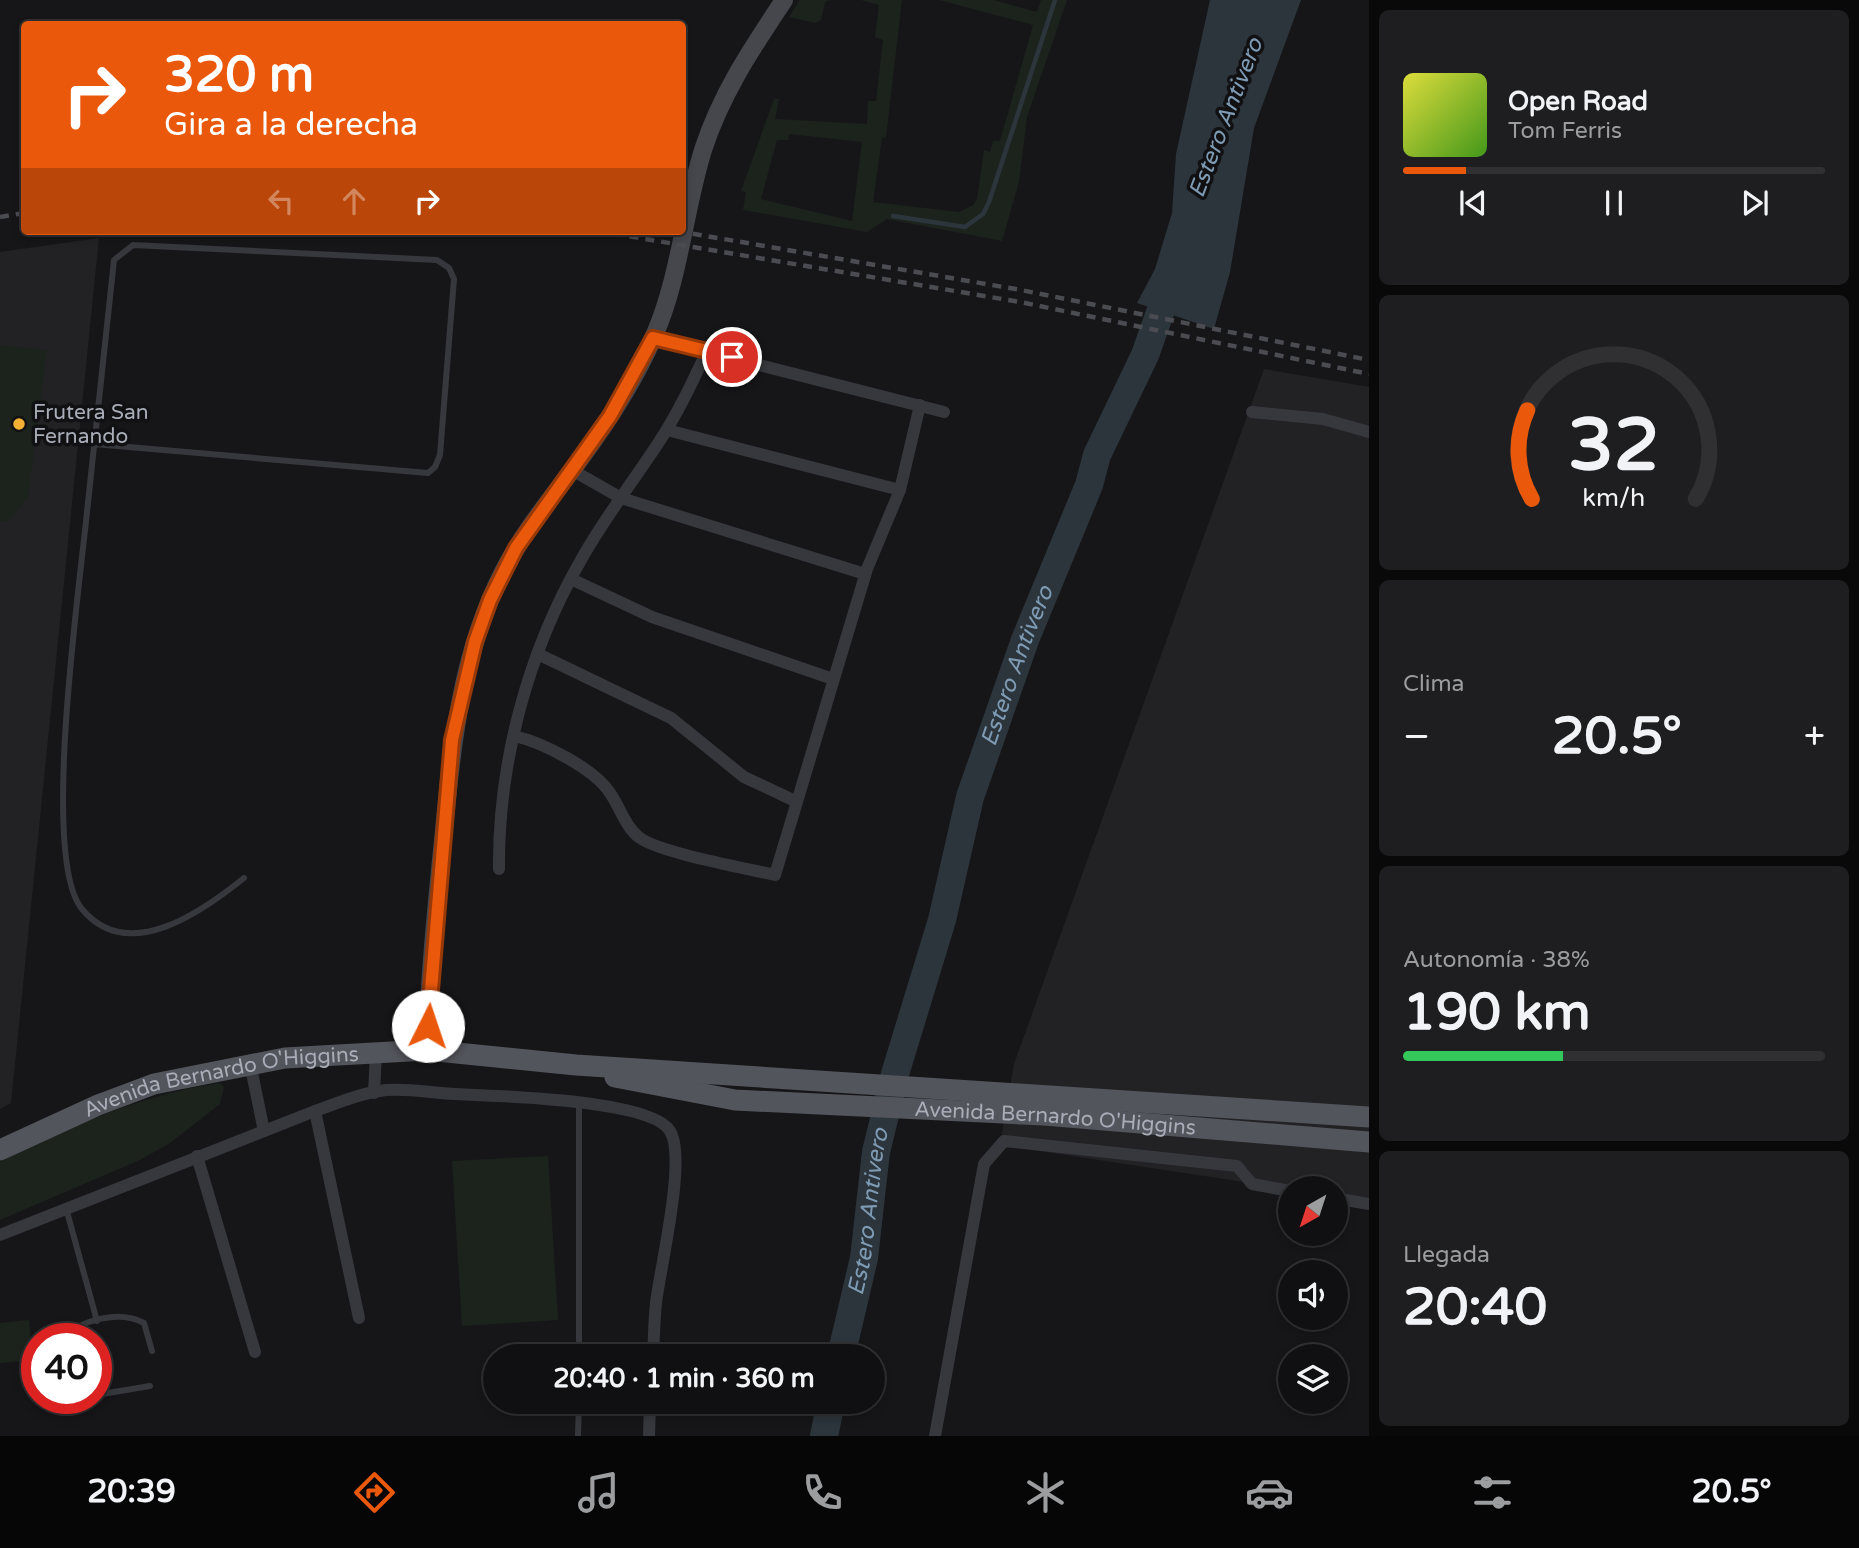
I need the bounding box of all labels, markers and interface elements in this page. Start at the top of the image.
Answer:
water label: Estero Antivero [1183,33,1270,202]
text: 320 m [164,46,314,105]
icon: right [49,49,140,140]
text: Open Road [1508,86,1648,117]
text: Gira a la derecha [164,106,418,144]
text: Tom Ferris [1508,117,1622,145]
icon: left [262,182,300,220]
icon: ahead [335,182,373,220]
icon: right [408,182,446,220]
icon: previous [1454,184,1492,222]
icon: pause [1595,184,1633,222]
icon: next [1736,184,1774,222]
pin [702,327,762,387]
icon: arrive [713,338,751,376]
place label: Frutera San Fernando [33,400,149,449]
text: 32 [1568,402,1660,490]
marker: Frutera San Fernando [11,416,27,432]
text: km/h [1583,483,1645,513]
water label: Estero Antivero [975,581,1060,750]
text: Clima [1403,670,1464,698]
text: 20.5° [1552,705,1682,768]
text: − [1403,714,1430,760]
text: + [1804,714,1825,760]
text: Autonomía · 38% [1403,946,1590,974]
text: 190 km [1403,981,1591,1044]
position arrow [391,989,465,1063]
street label: Avenida Bernardo O'Higgins [79,1041,359,1123]
street label: Avenida Bernardo O'Higgins [914,1096,1197,1140]
water label: Estero Antivero [842,1125,895,1298]
north arrow [1278,1176,1348,1246]
map controls [1278,1176,1348,1414]
text: Llegada [1403,1241,1490,1269]
button: sound [1278,1260,1348,1330]
text: 20:40 [1403,1276,1547,1339]
speed limit sign: 40 [21,1323,112,1414]
button: layers [1278,1344,1348,1414]
text: 20:40 · 1 min · 360 m [553,1363,815,1394]
icon: directions [350,1468,399,1517]
icon: music [574,1468,623,1517]
icon: phone [798,1468,847,1517]
icon: climate [1021,1468,1070,1517]
icon: car [1245,1468,1294,1517]
icon: filters [1468,1468,1517,1517]
text: 20:39 [87,1473,176,1511]
text: 20.5° [1692,1473,1772,1511]

